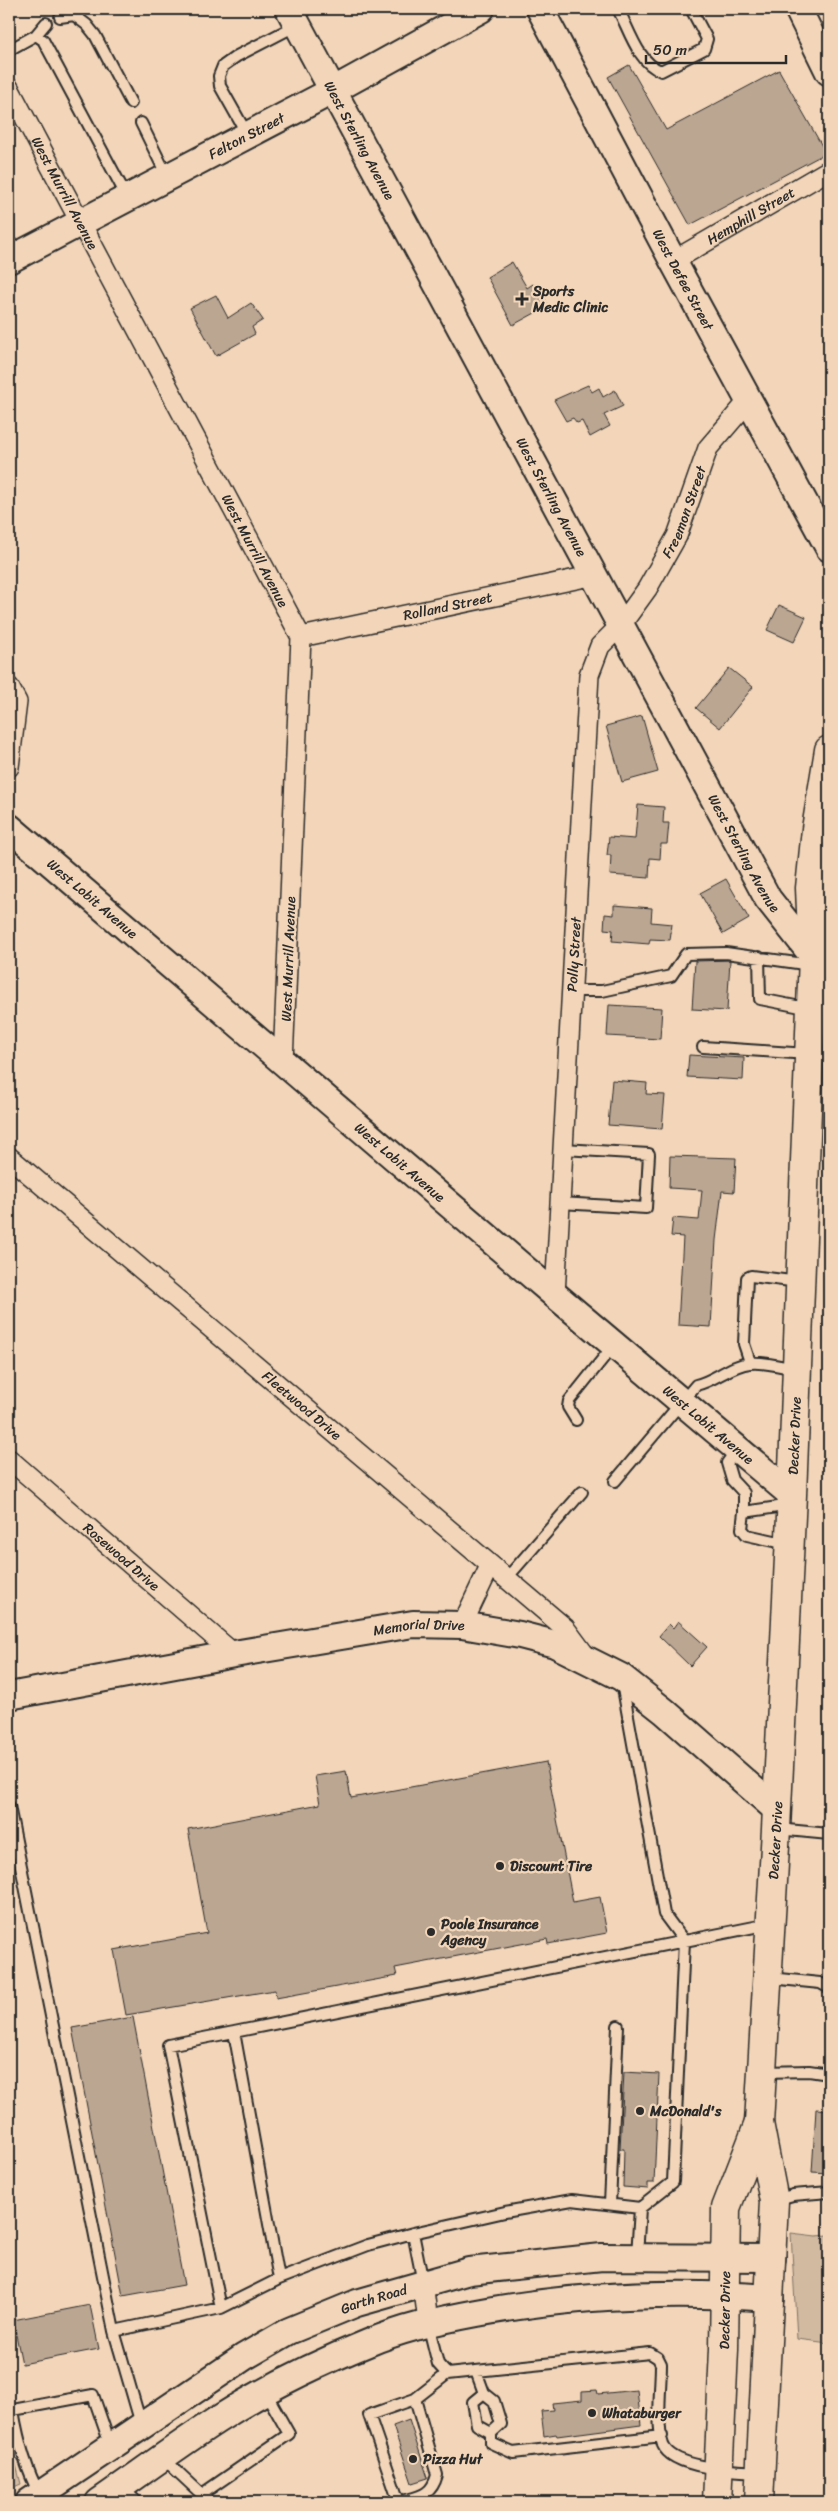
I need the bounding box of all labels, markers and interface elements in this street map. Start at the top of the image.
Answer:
scale bar [646,32,786,64]
text: 50 m [653,37,688,63]
street label: West Sterling Avenue [317,76,402,205]
street label: Felton Street [204,105,291,167]
street label: West Murrill Avenue [24,132,105,255]
street label: Hemphill Street [702,180,800,252]
street label: West Defee Street [645,224,721,336]
place label: Sports Medic Clinic [532,279,608,320]
marker: Sports Medic Clinic [515,292,529,306]
street label: West Sterling Avenue [509,433,594,562]
street label: Freemon Street [655,461,714,563]
street label: West Murrill Avenue [214,490,295,612]
street label: Rolland Street [401,585,495,628]
street label: West Sterling Avenue [701,789,787,919]
street label: West Lobit Avenue [41,852,144,946]
street label: West Murrill Avenue [274,896,303,1022]
street label: Polly Street [560,915,589,993]
street label: West Lobit Avenue [348,1116,451,1209]
street label: Fleetwood Drive [256,1364,347,1447]
street label: West Lobit Avenue [657,1379,760,1471]
street label: Decker Drive [781,1396,809,1475]
street label: Rosewood Drive [77,1516,166,1598]
street label: Memorial Drive [371,1612,465,1644]
street label: Decker Drive [761,1801,790,1880]
place label: Discount Tire [510,1854,593,1879]
marker: Discount Tire [494,1860,506,1872]
place label: Poole Insurance Agency [440,1912,539,1953]
marker: Poole Insurance Agency [425,1926,437,1938]
place label: McDonald's [649,2099,722,2124]
marker: McDonald's [634,2105,646,2117]
street label: Decker Drive [712,2271,738,2350]
street label: Garth Road [337,2277,412,2322]
place label: Whataburger [602,2401,682,2426]
marker: Whataburger [586,2407,598,2419]
place label: Pizza Hut [423,2447,484,2472]
marker: Pizza Hut [407,2453,419,2465]

